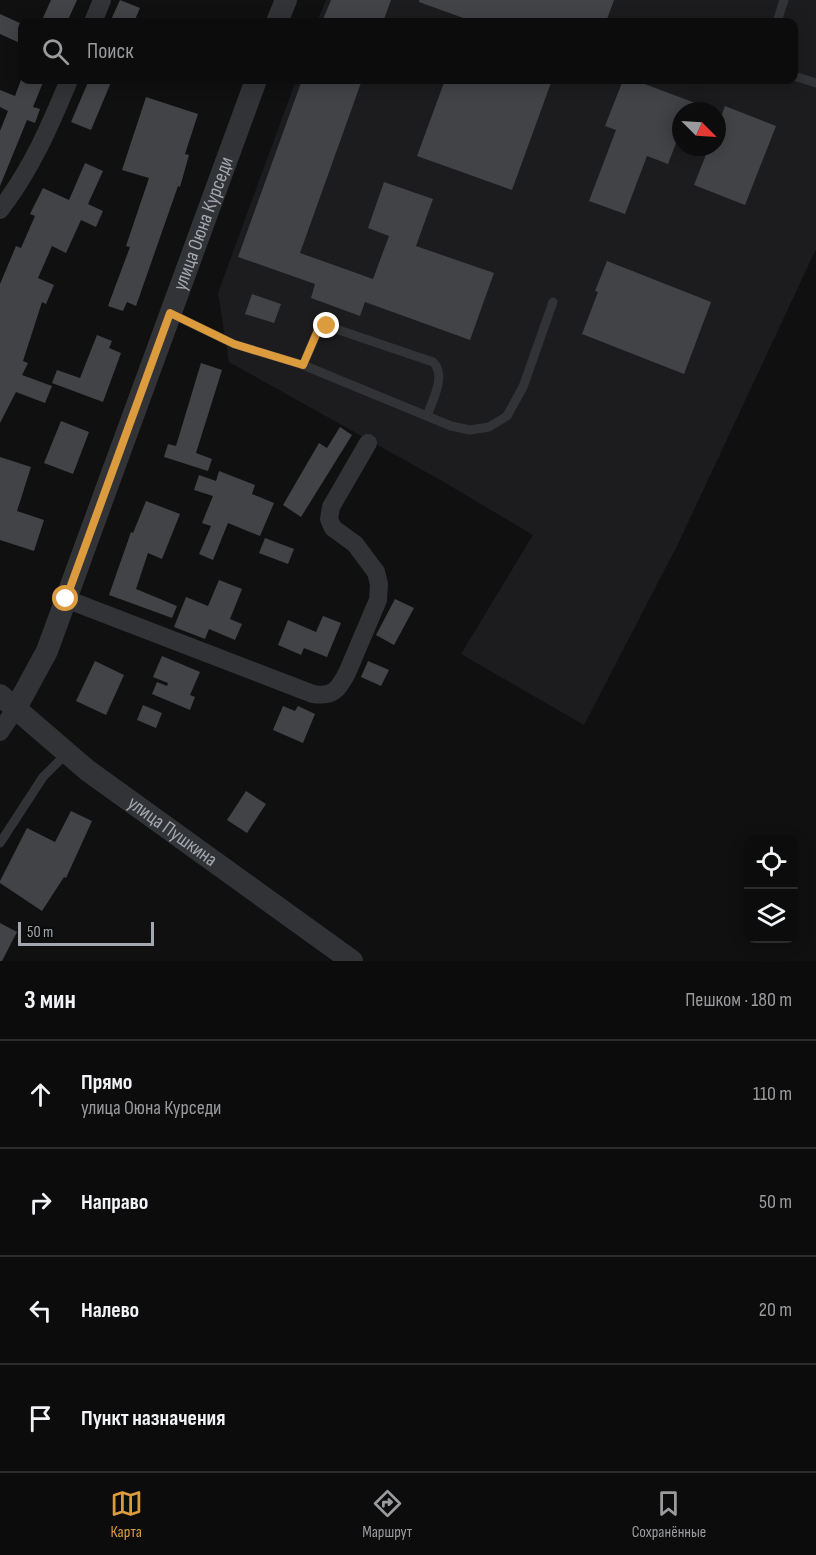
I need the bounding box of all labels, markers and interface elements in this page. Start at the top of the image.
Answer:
search box [18,18,798,84]
icon: search [39,35,72,68]
text: Поиск [87,38,133,65]
north arrow [672,102,726,156]
street label: улица Оюна Курседи [168,153,239,294]
route end [313,312,339,338]
route start [52,585,78,611]
street label: улица Пушкина [123,791,222,872]
map controls [744,835,798,943]
button: locate [744,835,798,889]
button: layers [744,889,798,943]
scale bar [18,919,154,947]
text: 50 m [27,923,53,942]
text: 3 мин [24,985,76,1016]
text: Пешком · 180 m [685,988,792,1012]
text: Прямо [81,1069,132,1096]
icon: ahead [24,1078,57,1111]
text: 110 m [753,1082,792,1106]
text: улица Оюна Курседи [81,1096,221,1120]
icon: right [24,1186,57,1219]
text: Направо [81,1189,148,1216]
text: 50 m [759,1190,792,1214]
icon: left [24,1294,57,1327]
text: Налево [81,1297,139,1324]
text: 20 m [759,1298,792,1322]
icon: arrive [24,1402,57,1435]
text: Пункт назначения [81,1405,225,1432]
tab: Карта [110,1487,143,1542]
tab: Маршрут [362,1487,412,1542]
tab: Сохранённые [632,1487,706,1542]

